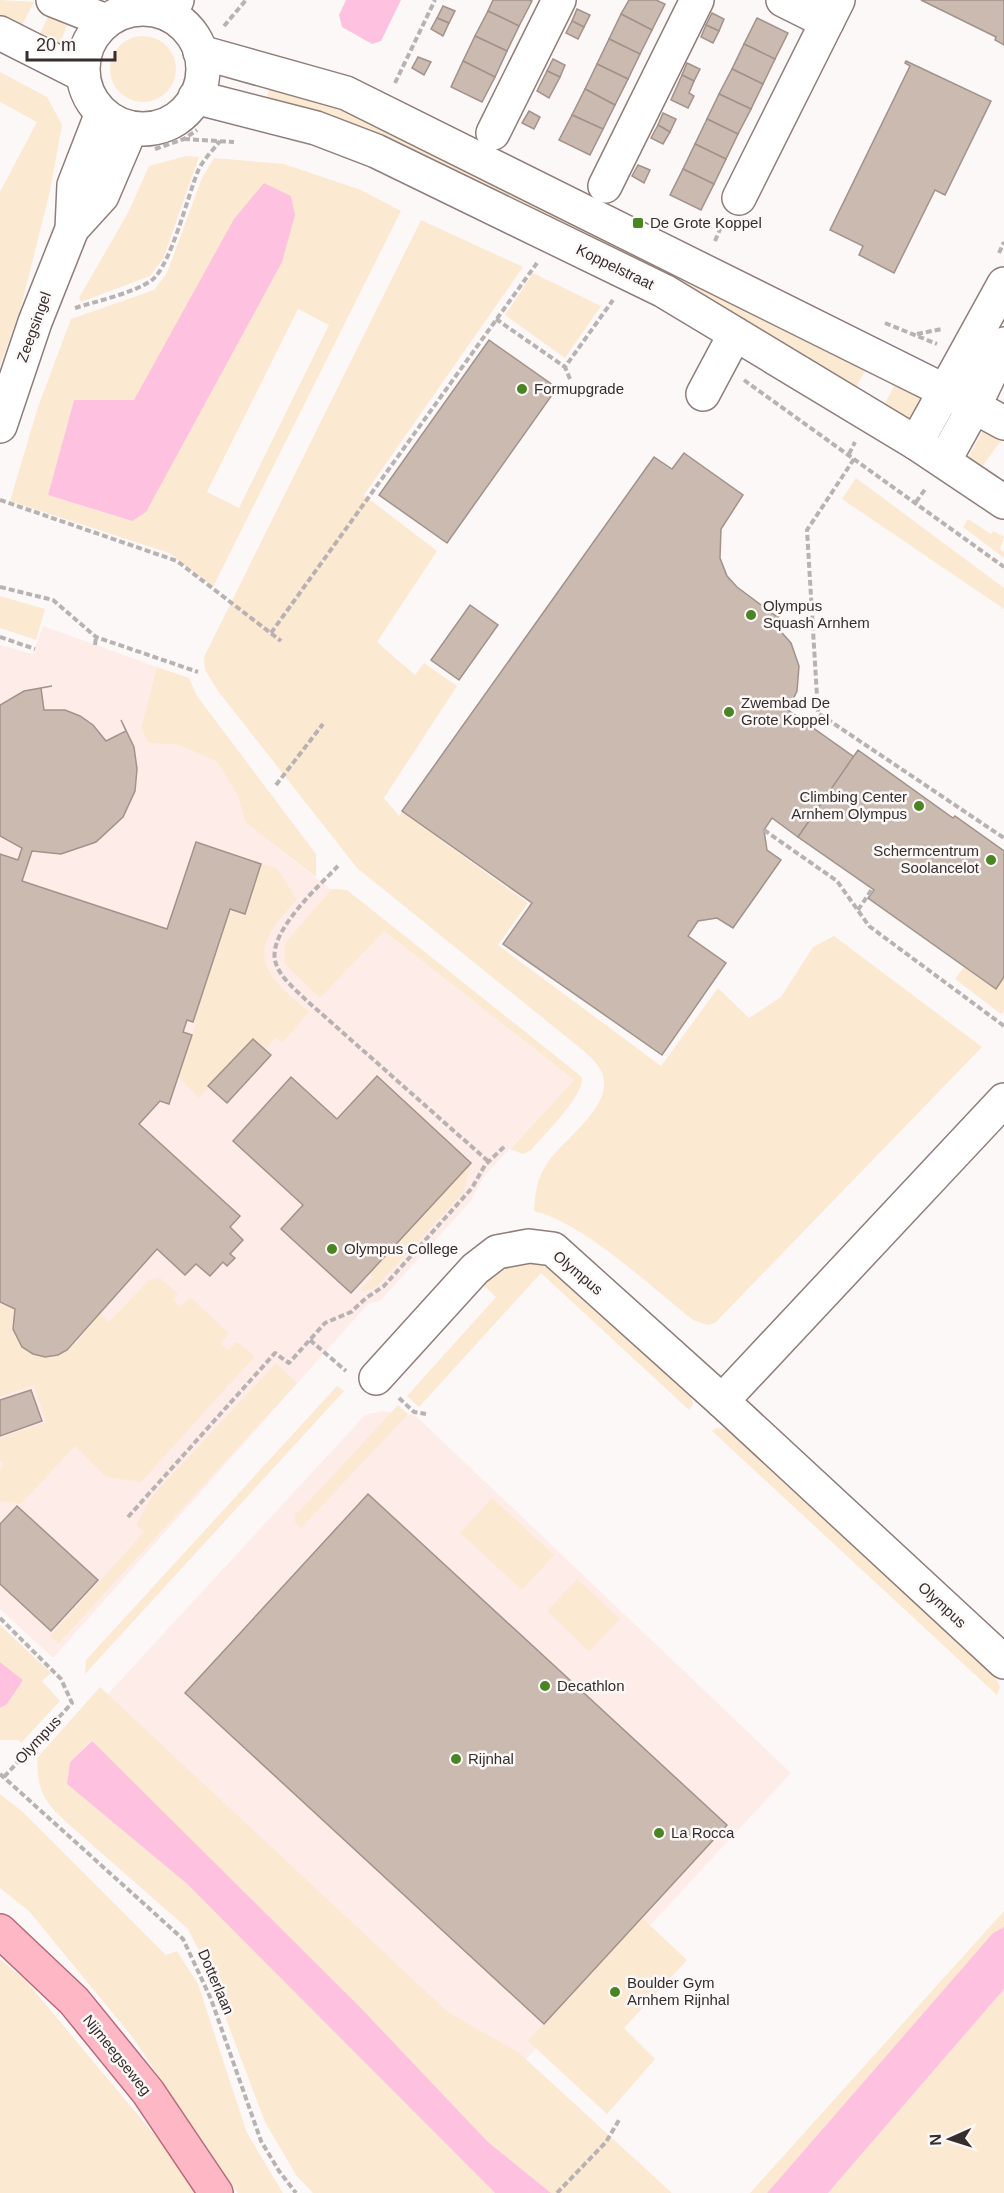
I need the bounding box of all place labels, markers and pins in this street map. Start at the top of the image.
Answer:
place label: De Grote Koppel [650,214,762,231]
marker: De Grote Koppel [631,216,645,230]
place label: Formupgrade [534,380,624,397]
marker: Formupgrade [515,382,529,396]
place label: Olympus Squash Arnhem [763,597,870,631]
marker: Olympus Squash Arnhem [744,608,758,622]
place label: Zwembad De Grote Koppel [741,694,830,728]
marker: Zwembad De Grote Koppel [722,705,736,719]
place label: Climbing Center Arnhem Olympus [791,788,907,822]
marker: Climbing Center Arnhem Olympus [912,799,926,813]
place label: Schermcentrum Soolancelot [873,842,980,876]
marker: Schermcentrum Soolancelot [984,853,998,867]
place label: Olympus College [344,1240,458,1257]
marker: Olympus College [325,1242,339,1256]
place label: Decathlon [557,1677,625,1694]
marker: Decathlon [538,1679,552,1693]
place label: Rijnhal [468,1750,514,1767]
marker: Rijnhal [449,1752,463,1766]
place label: La Rocca [671,1824,735,1841]
marker: La Rocca [652,1826,666,1840]
place label: Boulder Gym Arnhem Rijnhal [627,1974,730,2008]
marker: Boulder Gym Arnhem Rijnhal [608,1985,622,1999]

